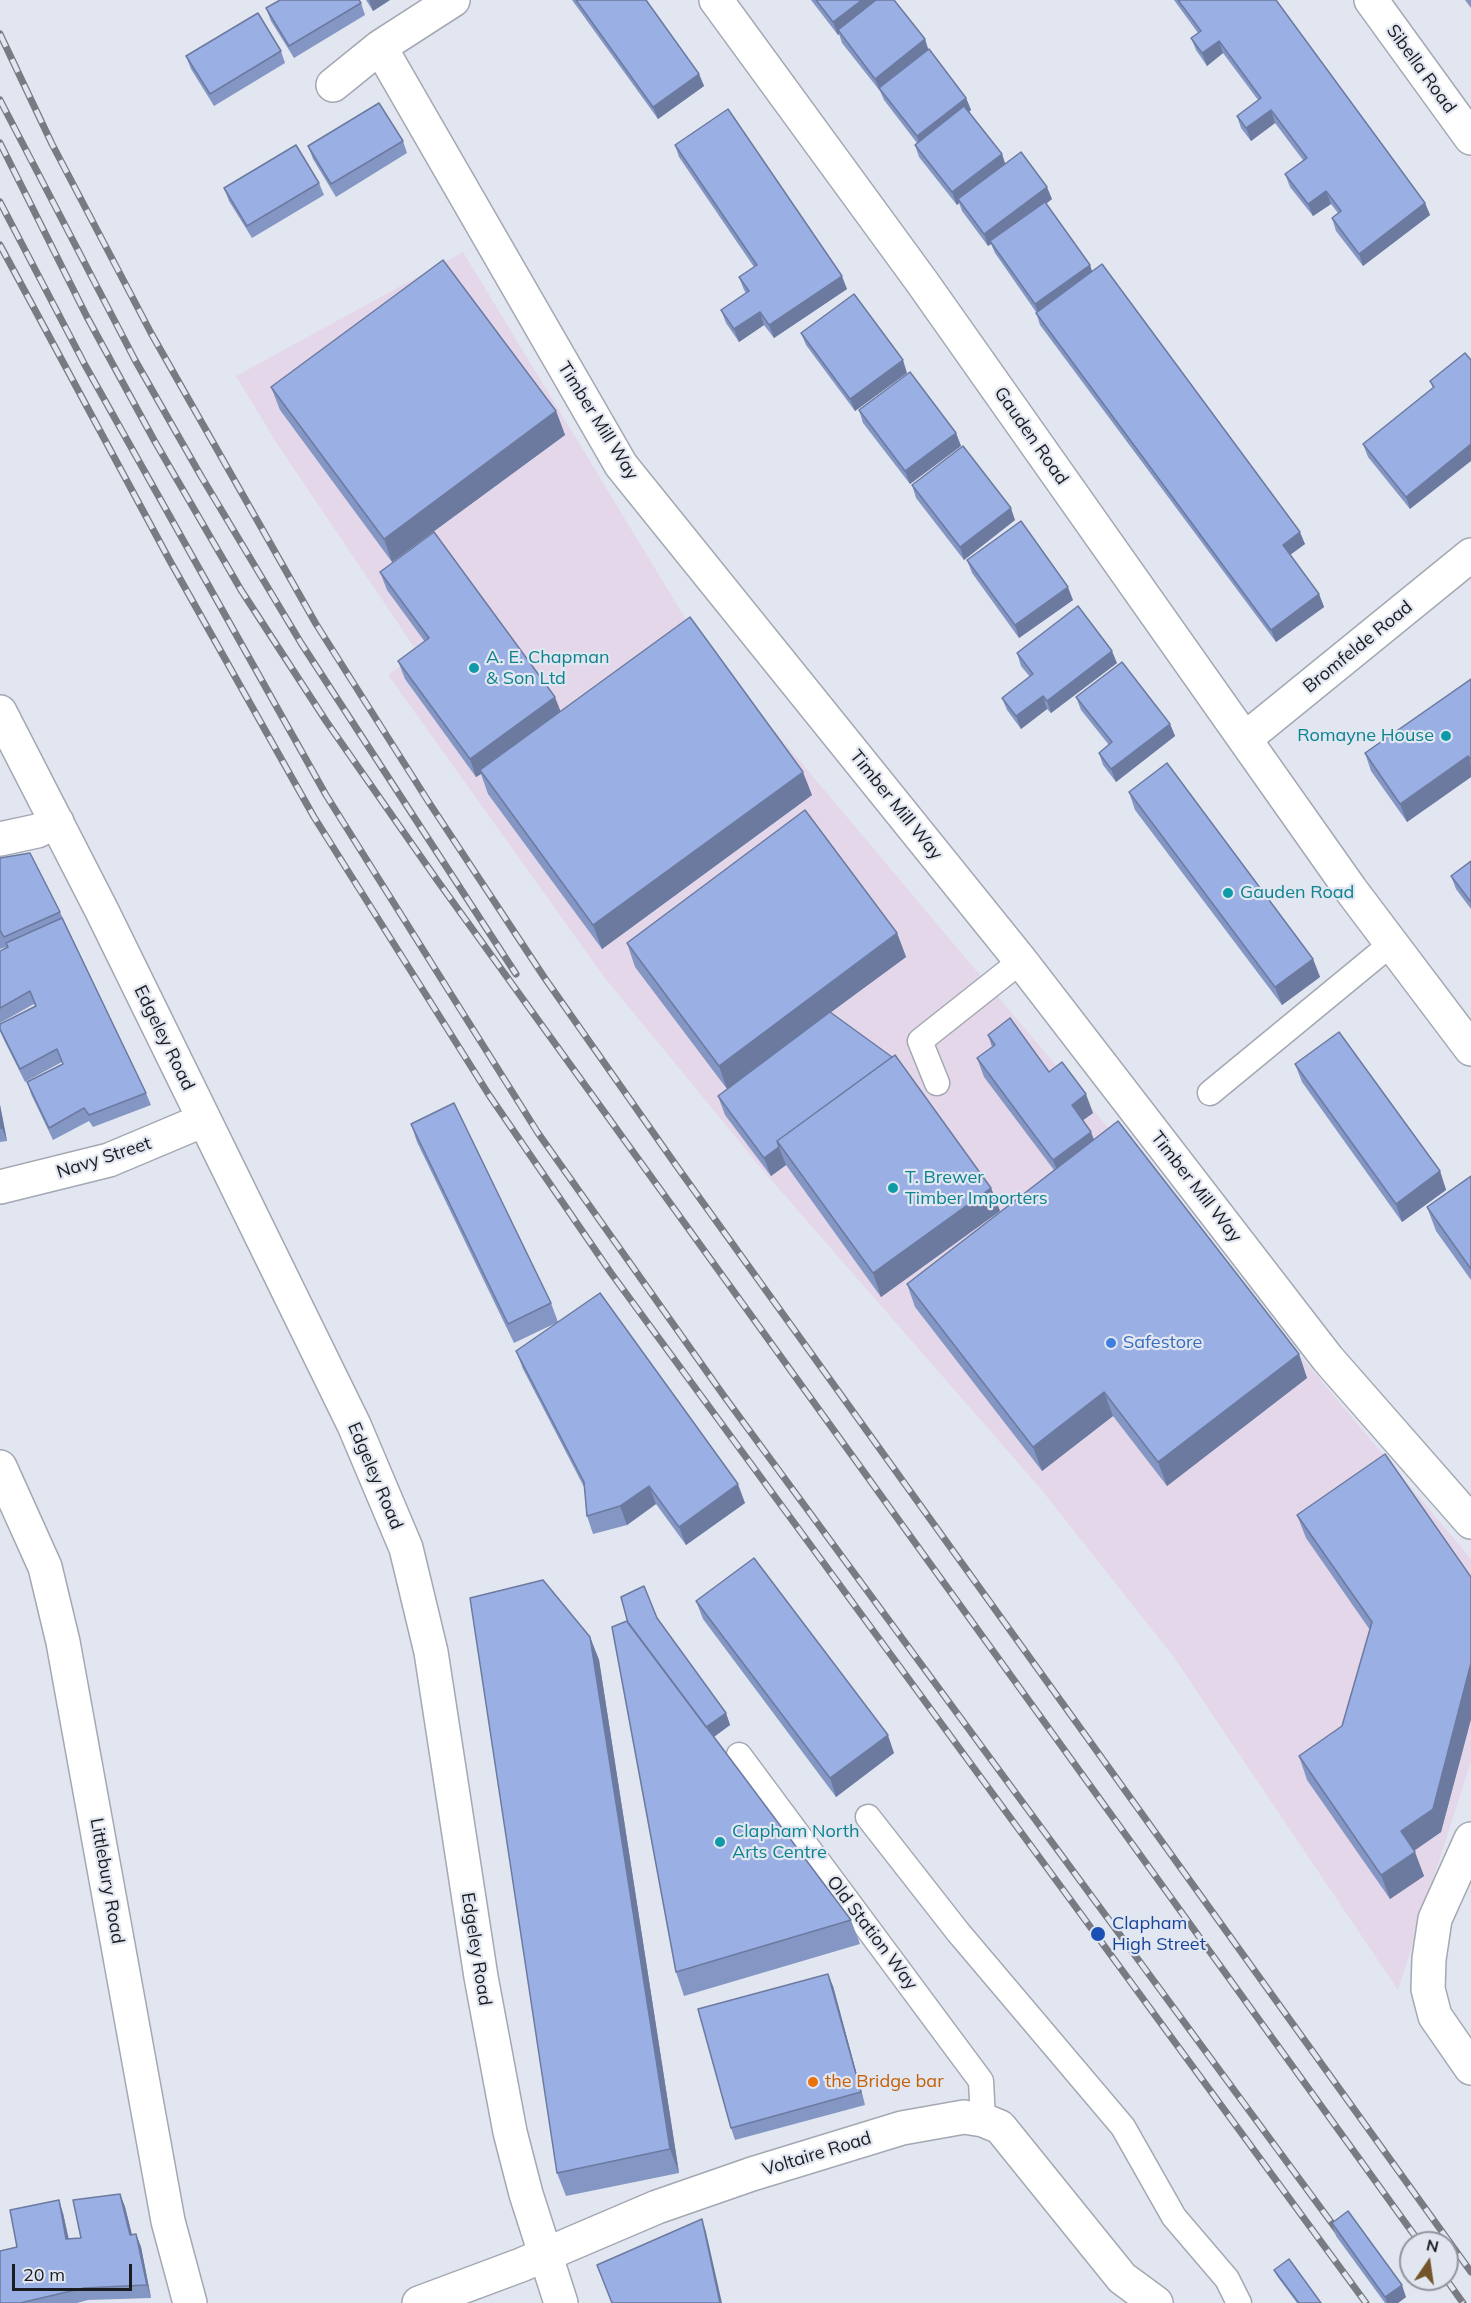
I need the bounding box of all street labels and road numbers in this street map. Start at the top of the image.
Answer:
street label: Sibella Road [1382,20,1460,118]
street label: Timber Mill Way [553,358,643,484]
street label: Gauden Road [989,383,1073,489]
street label: Bromfelde Road [1299,596,1417,698]
street label: Timber Mill Way [845,746,947,864]
street label: Edgeley Road [129,982,199,1094]
street label: Timber Mill Way [1146,1127,1246,1247]
street label: Navy Street [54,1133,154,1183]
street label: Edgeley Road [343,1419,407,1533]
street label: Littlebury Road [85,1817,129,1945]
street label: Old Station Way [822,1872,922,1994]
street label: Edgeley Road [456,1891,496,2007]
street label: Voltaire Road [760,2127,874,2181]

